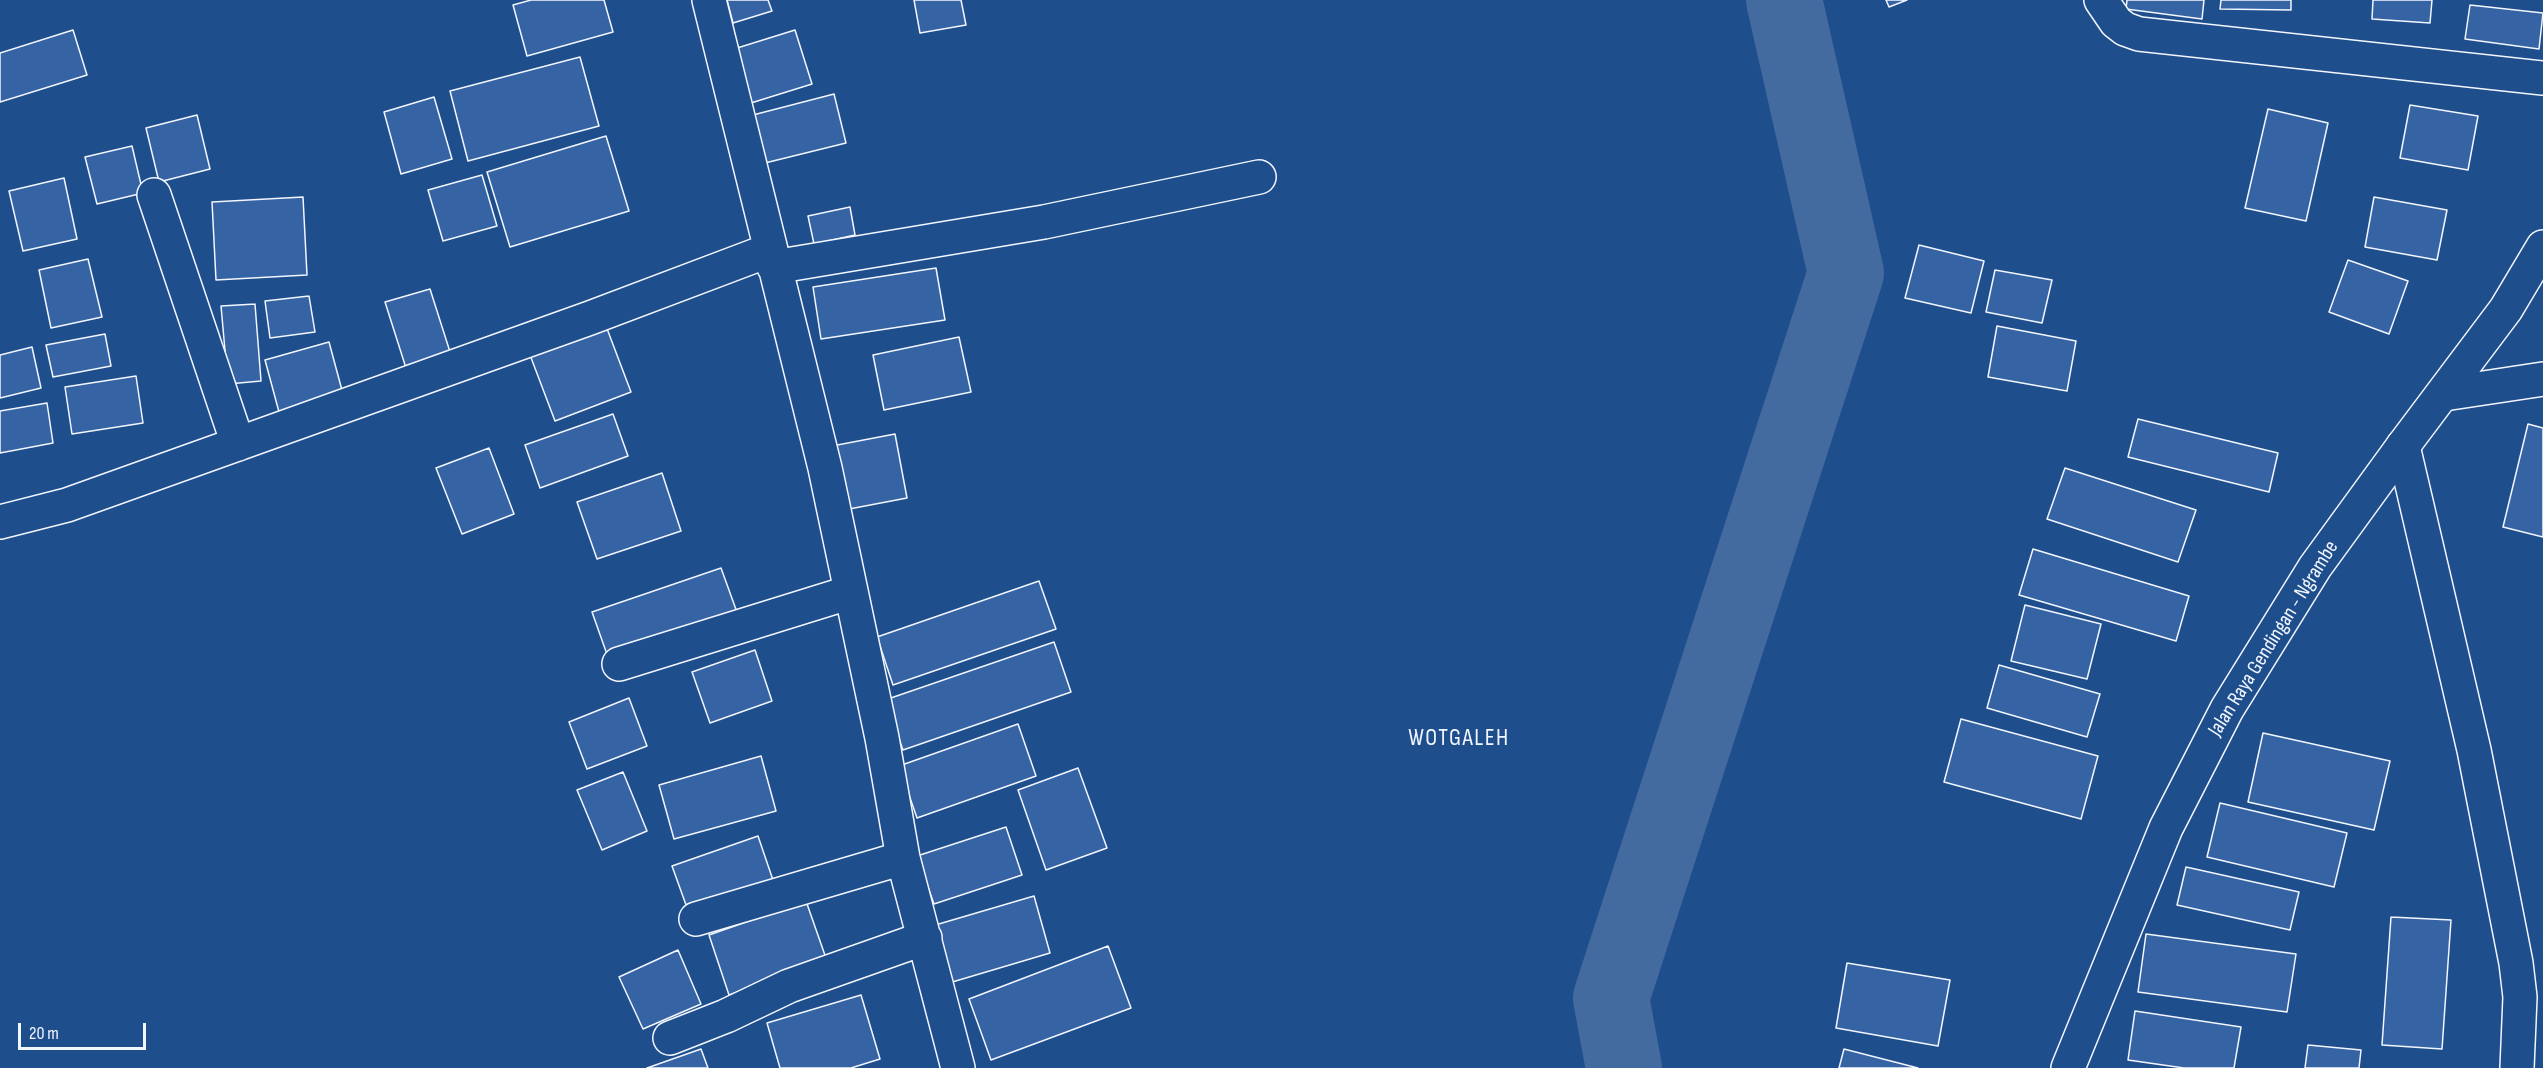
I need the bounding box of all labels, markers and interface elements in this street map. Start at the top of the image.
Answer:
street label: Jalan Raya Gendingan - Ngrambe [2203,537,2345,741]
district label: WOTGALEH [1408,725,1510,753]
scale bar [21,1011,148,1049]
text: 20 m [29,1023,59,1044]

